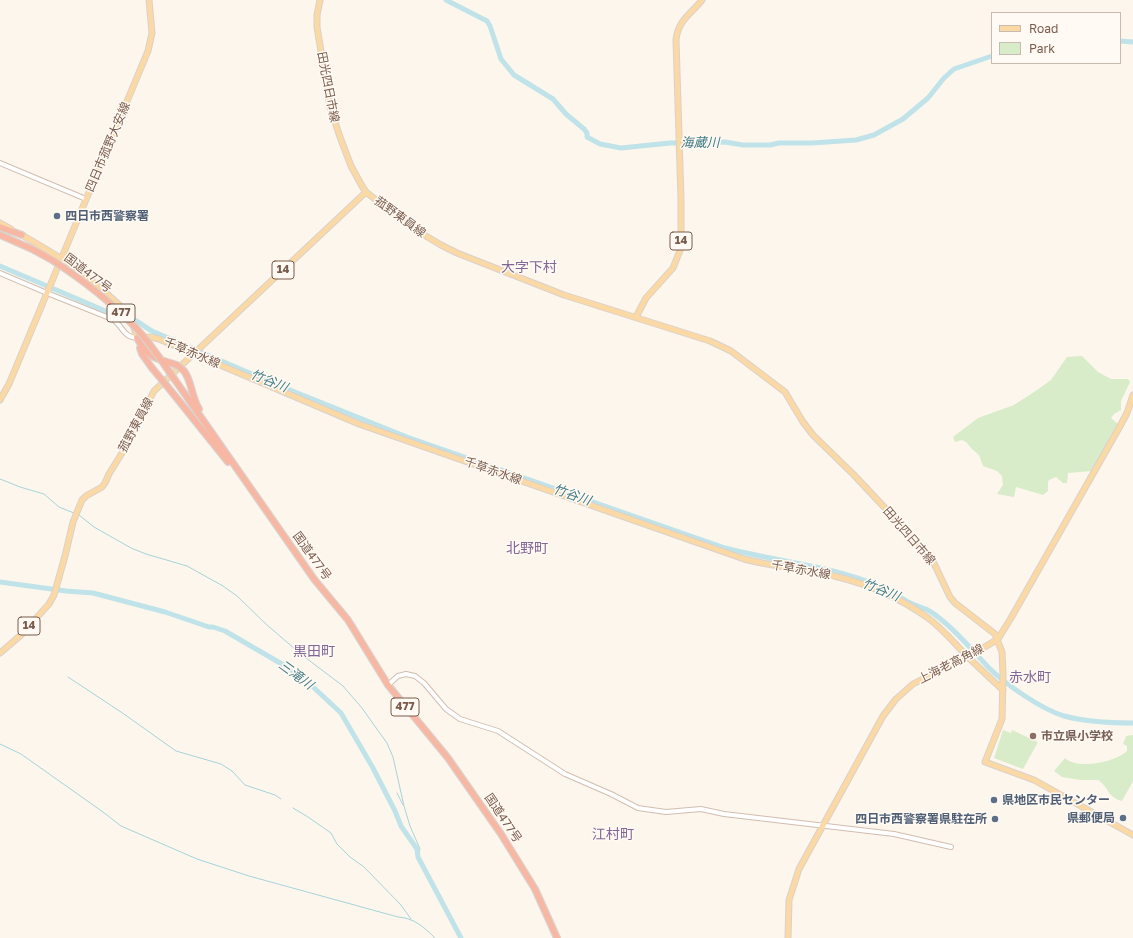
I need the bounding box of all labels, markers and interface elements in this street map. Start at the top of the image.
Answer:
legend [991,12,1121,64]
text: Road [1029,21,1058,36]
text: Park [1029,41,1055,56]
street label: 田光四日市線 [314,50,342,124]
street label: 四日市菰野大安線 [83,100,133,194]
water label: 海蔵川 [681,135,719,151]
street label: 菰野東員線 [371,194,429,240]
place label: 四日市西警察署 [65,209,149,223]
marker: 四日市西警察署 [52,211,62,221]
road number: 14 [670,232,692,250]
street label: 国道477号 [61,250,115,296]
district label: 大字下村 [501,260,557,276]
road number: 14 [272,261,294,279]
road number: 477 [107,304,135,322]
street label: 千草赤水線 [162,335,222,371]
water label: 竹谷川 [248,366,290,396]
street label: 菰野東員線 [116,395,156,455]
street label: 千草赤水線 [462,454,524,488]
water label: 竹谷川 [551,481,593,509]
street label: 田光四日市線 [880,504,938,568]
street label: 国道477号 [290,529,334,583]
district label: 北野町 [506,541,548,557]
street label: 千草赤水線 [770,558,832,582]
water label: 竹谷川 [860,575,902,605]
road number: 14 [18,617,40,635]
street label: 上海老高角線 [916,641,986,687]
district label: 黒田町 [293,644,335,660]
water label: 三滝川 [276,657,316,693]
district label: 赤水町 [1009,670,1051,686]
road number: 477 [391,698,419,716]
place label: 市立県小学校 [1041,729,1113,743]
marker: 市立県小学校 [1028,731,1038,741]
street label: 国道477号 [481,791,525,845]
place label: 県地区市民センター [1002,793,1110,807]
marker: 県地区市民センター [989,795,999,805]
place label: 県郵便局 [1067,811,1115,825]
place label: 四日市西警察署県駐在所 [855,812,987,826]
marker: 県郵便局 [1118,813,1128,823]
marker: 四日市西警察署県駐在所 [990,814,1000,824]
district label: 江村町 [592,827,634,843]

